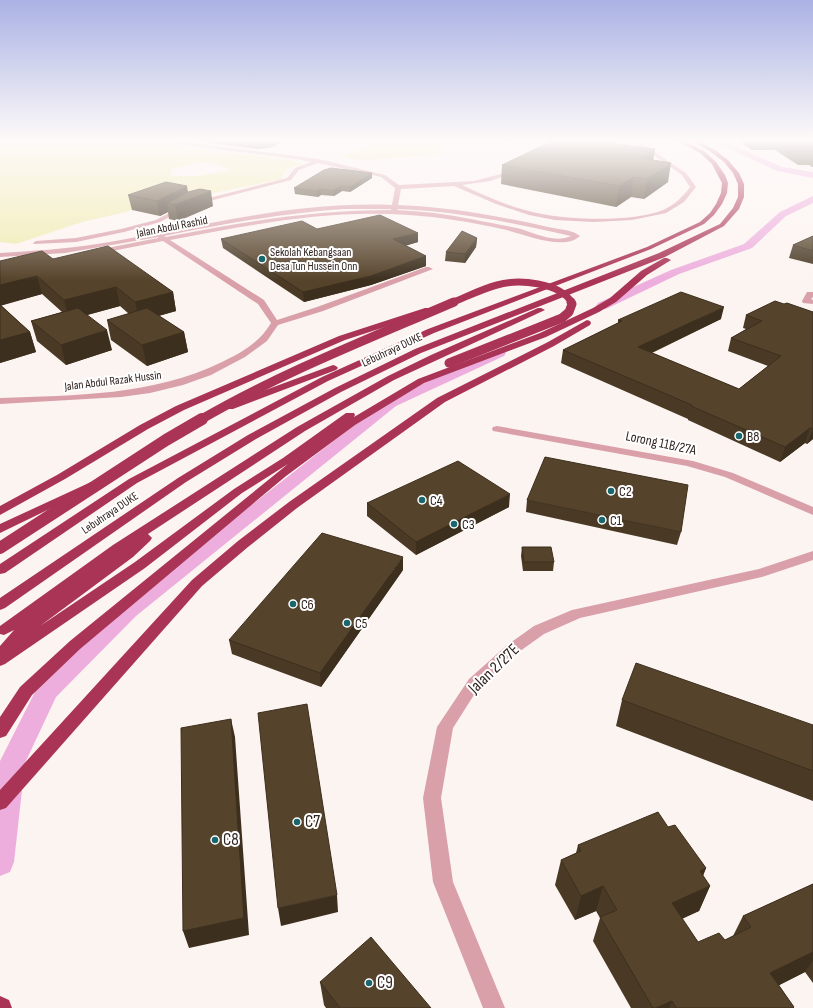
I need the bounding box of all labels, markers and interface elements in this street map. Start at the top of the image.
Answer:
street label: Jalan Abdul Rashid [134,213,209,241]
place label: Sekolah Kebangsaan Desa Tun Hussein Onn [270,245,357,274]
marker: Sekolah Kebangsaan Desa Tun Hussein Onn [257,254,267,264]
street label: Lebuhraya DUKE [359,329,425,371]
street label: Jalan Abdul Razak Hussin [63,368,162,395]
street label: Lorong 11B/27A [624,427,699,459]
place label: B8 [747,428,759,445]
marker: B8 [734,431,744,441]
place label: C2 [619,483,632,500]
marker: C2 [606,486,616,496]
street label: Lebuhraya DUKE [79,489,141,537]
place label: C4 [430,492,443,509]
marker: C4 [417,495,427,505]
place label: C1 [610,512,622,529]
marker: C1 [597,515,607,525]
place label: C3 [462,516,475,533]
marker: C3 [449,519,459,529]
place label: C6 [301,596,314,613]
marker: C6 [288,599,298,609]
place label: C5 [355,615,368,632]
marker: C5 [342,618,352,628]
street label: Jalan 2/27E [464,640,524,699]
place label: C7 [305,812,320,832]
marker: C7 [292,817,302,827]
place label: C8 [223,830,239,850]
marker: C8 [210,835,220,845]
place label: C9 [377,973,393,993]
marker: C9 [364,978,374,988]

